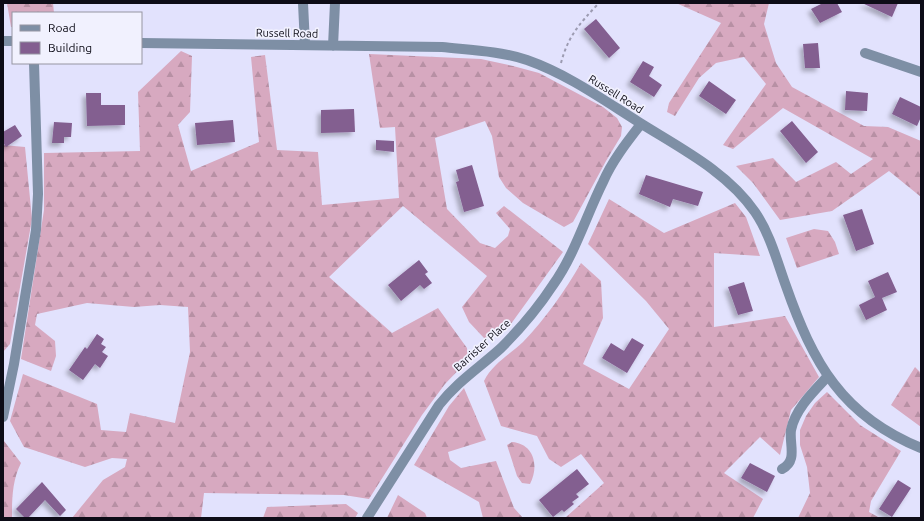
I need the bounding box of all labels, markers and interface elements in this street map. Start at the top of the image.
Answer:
legend [12,12,142,64]
text: Road [48,21,76,34]
street label: Russell Road [256,26,318,40]
text: Building [48,41,92,54]
street label: Russell Road [586,72,646,116]
street label: Barrister Place [451,317,513,373]

